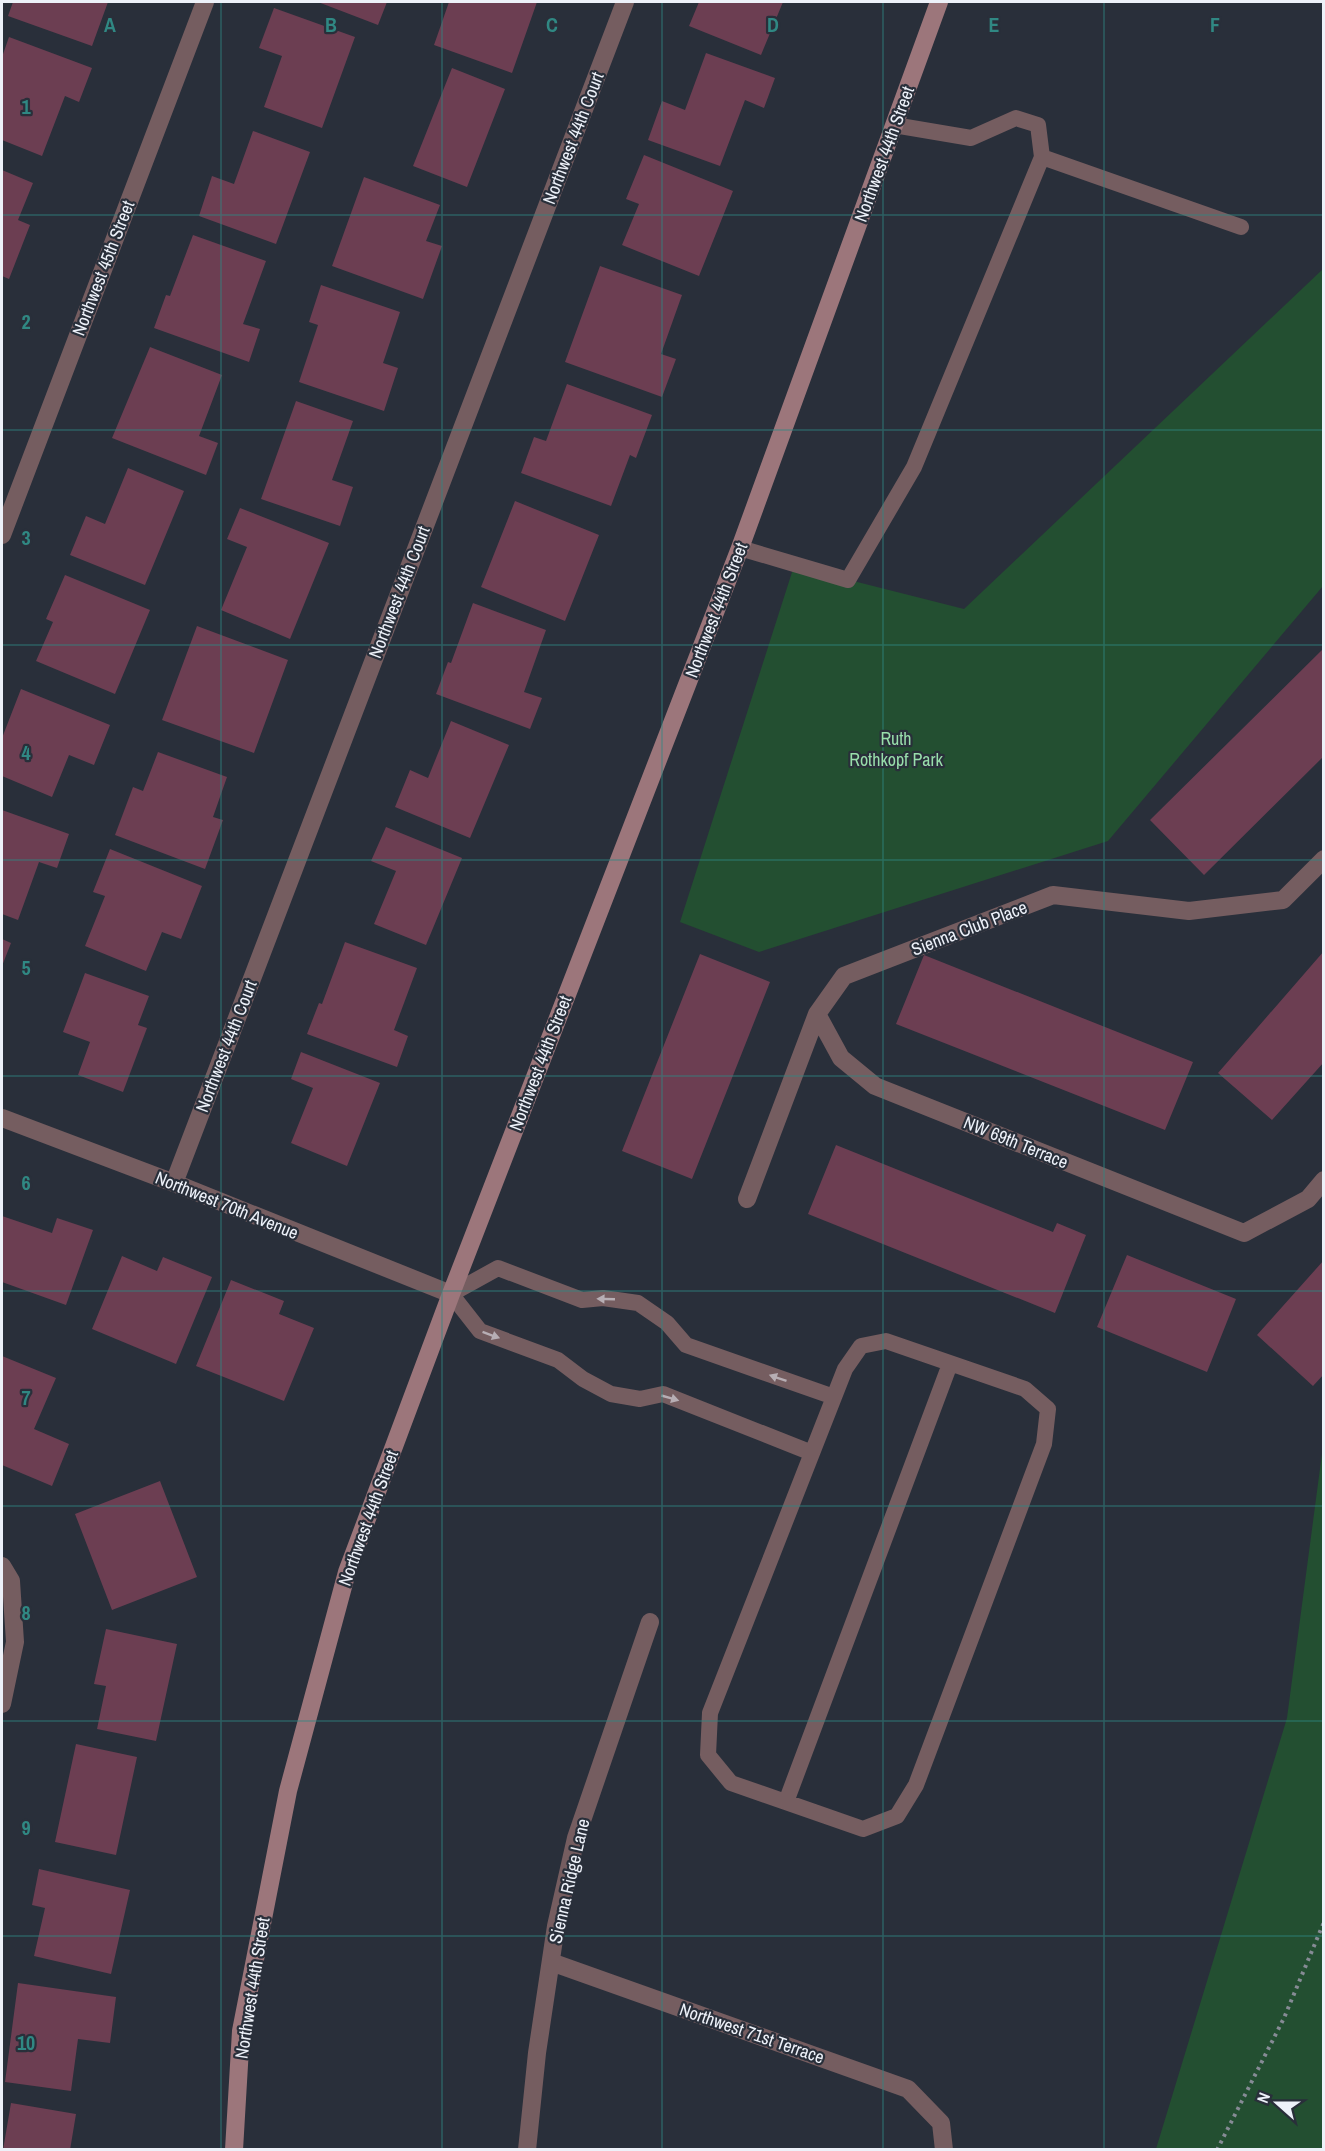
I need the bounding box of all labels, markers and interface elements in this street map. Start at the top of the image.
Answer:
text: A [104,11,116,38]
text: B [325,11,337,38]
text: C [546,11,558,38]
text: D [767,11,779,38]
text: E [989,11,1000,38]
text: F [1210,11,1220,38]
street label: Northwest 44th Court [536,68,610,208]
street label: Northwest 44th Street [848,83,920,225]
text: 1 [21,93,31,120]
street label: Northwest 45th Street [66,197,140,339]
text: 2 [21,308,31,335]
street label: Northwest 44th Court [362,522,436,662]
text: 3 [21,524,31,551]
street label: Northwest 44th Street [679,539,753,681]
park label: Ruth Rothkopf Park [849,726,943,772]
text: 4 [21,739,31,766]
street label: Sienna Club Place [907,894,1031,962]
text: 5 [21,954,31,981]
street label: Northwest 44th Court [189,976,263,1116]
street label: Northwest 44th Street [503,992,577,1134]
street label: NW 69th Terrace [960,1110,1072,1174]
street label: Northwest 70th Avenue [152,1165,302,1245]
text: 6 [21,1169,31,1196]
one-way arrow [596,1294,615,1304]
one-way arrow [482,1331,500,1340]
one-way arrow [769,1372,787,1382]
text: 7 [21,1384,31,1411]
one-way arrow [660,1393,679,1403]
street label: Northwest 44th Street [332,1447,404,1589]
text: 8 [21,1599,31,1626]
text: 9 [21,1814,31,1841]
street label: Sienna Ridge Lane [543,1816,595,1946]
street label: Northwest 44th Street [228,1916,276,2060]
street label: Northwest 71st Terrace [676,1997,828,2069]
text: 10 [17,2029,35,2056]
north arrow [1247,2073,1307,2133]
text: N [1251,2089,1275,2106]

